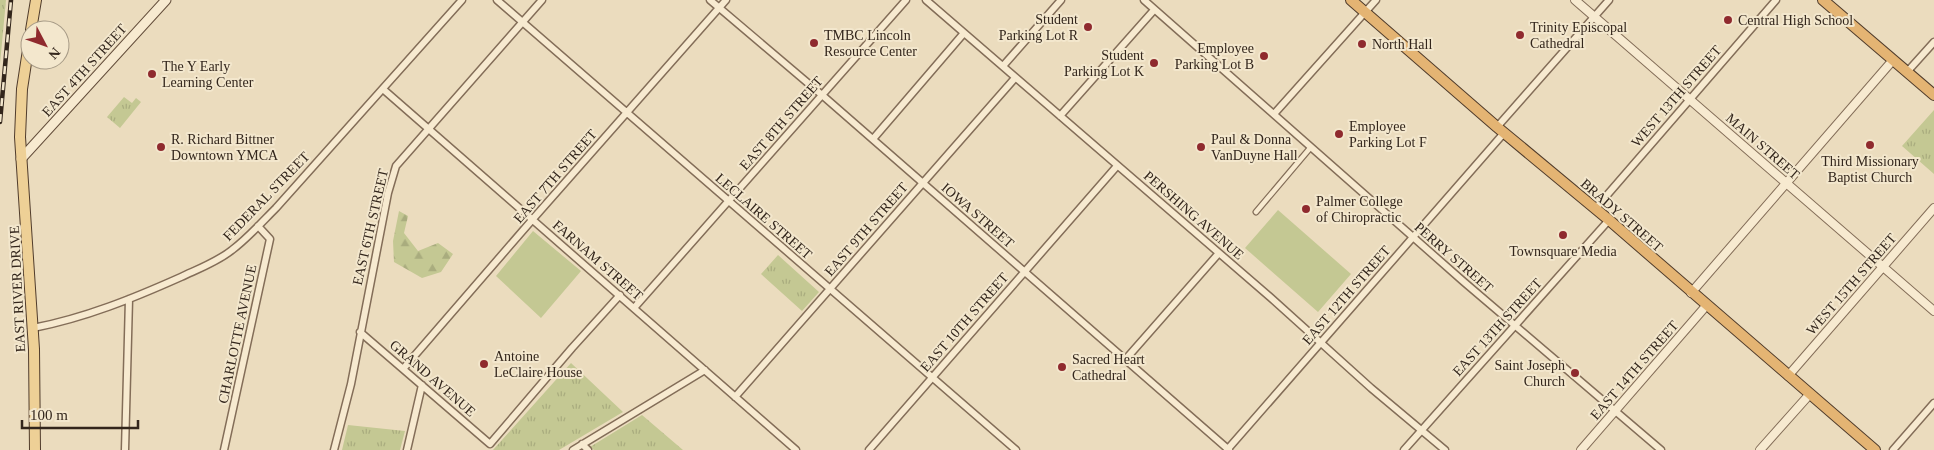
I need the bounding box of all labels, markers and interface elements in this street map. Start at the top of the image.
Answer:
place label: Student Parking Lot R [999,12,1079,43]
place label: Central High School [1738,13,1853,28]
marker: Central High School [1722,14,1734,26]
north arrow [20,20,70,70]
place label: Trinity Episcopal Cathedral [1530,20,1627,51]
street label: EAST 4TH STREET [39,21,130,119]
marker: Student Parking Lot R [1082,21,1094,33]
place label: TMBC Lincoln Resource Center [824,28,917,59]
marker: Trinity Episcopal Cathedral [1514,29,1526,41]
marker: TMBC Lincoln Resource Center [808,37,820,49]
place label: North Hall [1372,37,1432,52]
marker: North Hall [1356,38,1368,50]
place label: Employee Parking Lot B [1175,41,1254,72]
street label: WEST 13TH STREET [1628,42,1725,150]
text: N [45,44,63,62]
place label: Student Parking Lot K [1064,48,1144,79]
marker: Employee Parking Lot B [1258,50,1270,62]
marker: Student Parking Lot K [1148,57,1160,69]
place label: The Y Early Learning Center [162,59,254,90]
marker: The Y Early Learning Center [146,68,158,80]
street label: EAST 8TH STREET [737,73,826,173]
street label: MAIN STREET [1723,110,1803,183]
place label: Employee Parking Lot F [1349,119,1427,150]
street label: EAST 7TH STREET [511,126,600,226]
marker: Employee Parking Lot F [1333,128,1345,140]
place label: R. Richard Bittner Downtown YMCA [171,132,279,163]
place label: Paul & Donna VanDuyne Hall [1211,132,1298,163]
marker: Third Missionary Baptist Church [1864,139,1876,151]
marker: R. Richard Bittner Downtown YMCA [155,141,167,153]
marker: Paul & Donna VanDuyne Hall [1195,141,1207,153]
street label: FEDERAL STREET [220,149,313,244]
place label: Third Missionary Baptist Church [1821,154,1919,185]
street label: EAST 6TH STREET [350,167,391,287]
street label: PERSHING AVENUE [1141,168,1246,263]
street label: LECLAIRE STREET [713,171,815,263]
street label: BRADY STREET [1578,176,1666,255]
street label: EAST 9TH STREET [822,179,911,279]
street label: IOWA STREET [939,180,1017,251]
place label: Palmer College of Chiropractic [1316,194,1403,225]
marker: Palmer College of Chiropractic [1300,203,1312,215]
street label: FARNAM STREET [550,217,646,304]
street label: PERRY STREET [1412,219,1496,296]
street label: EAST RIVER DRIVE [7,225,28,353]
marker: Townsquare Media [1557,229,1569,241]
street label: WEST 15TH STREET [1803,230,1900,338]
street label: EAST 12TH STREET [1299,243,1394,348]
place label: Townsquare Media [1509,244,1618,259]
street label: CHARLOTTE AVENUE [215,263,260,405]
street label: EAST 10TH STREET [917,270,1012,375]
street label: EAST 13TH STREET [1450,275,1545,379]
street label: EAST 14TH STREET [1587,318,1682,423]
street label: GRAND AVENUE [387,337,478,420]
place label: Antoine LeClaire House [494,349,582,380]
place label: Sacred Heart Cathedral [1072,352,1145,383]
marker: Antoine LeClaire House [478,358,490,370]
place label: Saint Joseph Church [1495,358,1565,389]
marker: Sacred Heart Cathedral [1056,361,1068,373]
marker: Saint Joseph Church [1569,367,1581,379]
scale bar [22,398,139,430]
text: 100 m [30,407,68,423]

